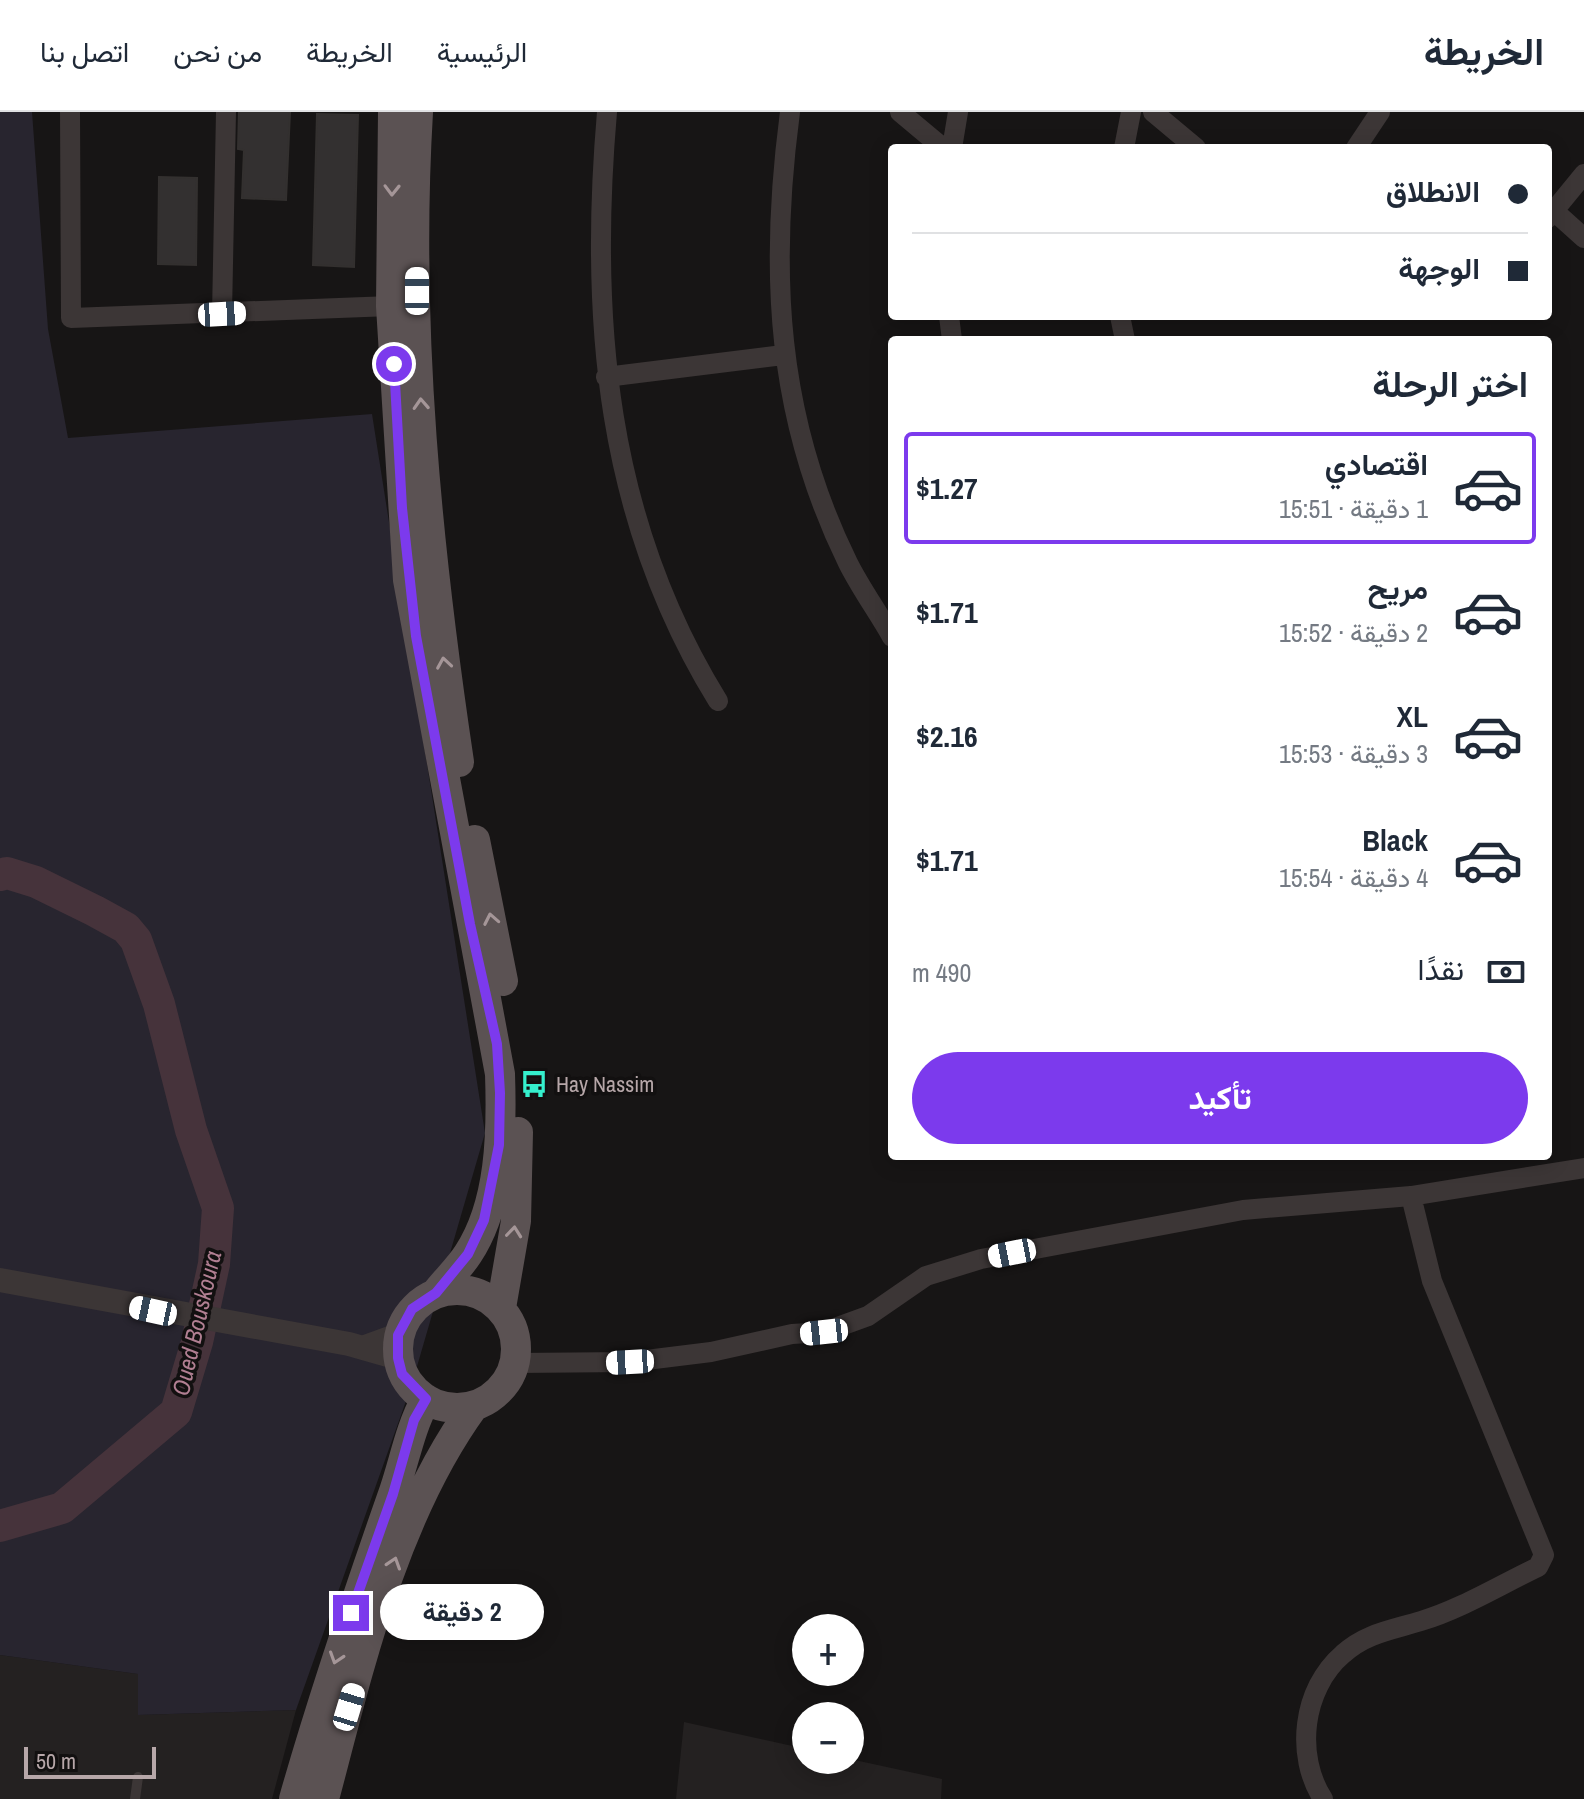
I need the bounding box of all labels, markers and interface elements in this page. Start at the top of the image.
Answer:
text: الخريطة [1424,26,1544,77]
text: اتصل بنا [40,33,129,71]
text: من نحن [173,33,262,71]
text: الخريطة [306,33,393,71]
text: الرئيسية [437,33,527,71]
text: الانطلاق [1386,171,1480,211]
one-way arrow [383,184,401,197]
text: الوجهة [1398,248,1480,288]
car [405,267,429,315]
car [197,301,247,327]
route start [376,346,412,382]
text: اختر الرحلة [1372,360,1528,408]
one-way arrow [413,397,430,410]
text: اقتصادي [1325,444,1428,484]
icon: car [1452,452,1524,524]
text: $1.27 [916,468,978,508]
text: 1 دقيقة · 15:51 [1279,491,1428,526]
text: مريح [1368,568,1428,608]
icon: car [1452,576,1524,648]
text: $1.71 [916,592,978,632]
text: 2 دقيقة · 15:52 [1279,615,1428,650]
one-way arrow [436,656,453,670]
text: XL [1397,696,1428,736]
icon: car [1452,700,1524,772]
text: $2.16 [916,716,978,756]
text: 3 دقيقة · 15:53 [1279,736,1428,771]
text: Black [1362,820,1428,860]
icon: car [1452,824,1524,896]
text: $1.71 [916,840,978,880]
text: 4 دقيقة · 15:54 [1279,860,1428,895]
one-way arrow [483,912,500,925]
text: نقدًا [1418,949,1464,989]
icon: cash [1484,950,1528,994]
text: 490 m [912,955,971,990]
button: تأكيد [912,1052,1528,1144]
bus stop icon: Hay Nassim [519,1069,549,1099]
place label: Hay Nassim [556,1069,654,1099]
one-way arrow [506,1225,523,1238]
car [986,1237,1038,1269]
water label: Oued Bouskoura [164,1247,228,1399]
car [127,1294,179,1328]
car [799,1318,849,1346]
car [605,1349,655,1375]
one-way arrow [385,1557,401,1571]
callout: 2 دقيقة [379,1585,543,1641]
text: 2 دقيقة [422,1594,502,1629]
route end [333,1595,369,1631]
map controls [792,1614,864,1774]
button: + [792,1614,864,1686]
one-way arrow [329,1650,345,1664]
car [331,1681,367,1733]
button: − [792,1702,864,1774]
scale bar [24,1743,156,1779]
text: 50 m [36,1746,76,1776]

